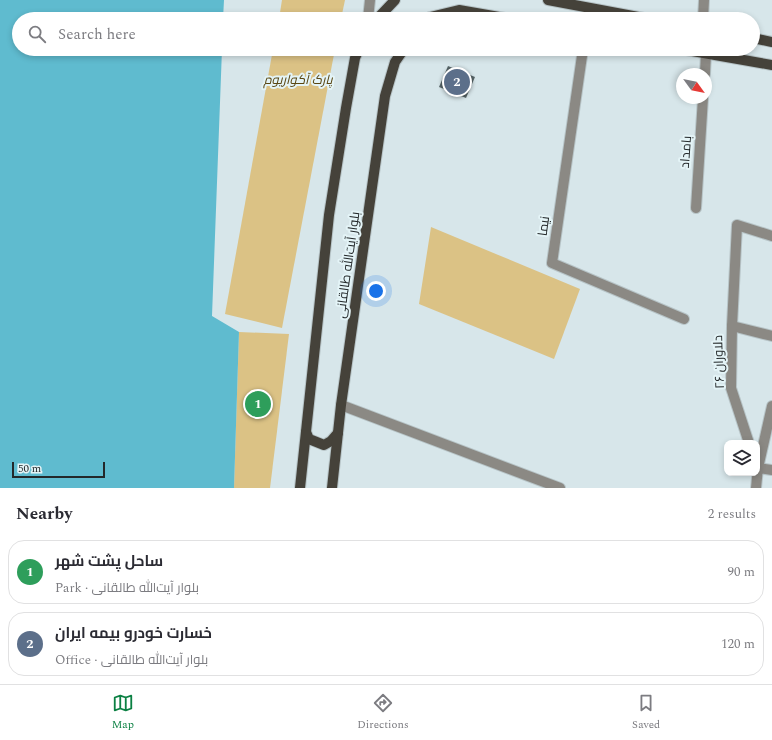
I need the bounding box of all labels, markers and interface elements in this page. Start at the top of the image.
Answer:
search box [12,12,760,56]
icon: search [26,23,48,45]
text: Search here [58,23,136,46]
pin: 2 [444,67,470,97]
north arrow [676,68,712,104]
park label: پارک آکواریوم [262,70,334,90]
street label: بامداد [675,135,697,169]
street label: بلوار آیت‌الله طالقانی [331,210,365,320]
street label: نیما [533,215,555,237]
your location [366,281,386,301]
street label: دلاوران ۲۶ [708,335,730,389]
pin: 1 [245,389,271,419]
map controls [724,440,760,476]
button: layers [724,440,760,476]
scale bar [12,460,105,479]
text: 50 m [18,460,41,477]
text: Nearby [16,501,72,527]
text: 2 results [708,504,756,524]
text: ساحل پشت شهر [55,550,163,573]
text: 1 [26,562,34,582]
text: 90 m [728,562,755,582]
text: Park · بلوار آیت‌الله طالقانی [55,578,199,598]
text: خسارت خودرو بیمه ایران [55,622,212,645]
text: 2 [26,634,34,654]
text: 120 m [721,634,755,654]
text: Office · بلوار آیت‌الله طالقانی [55,650,208,670]
tab: Map [112,692,134,733]
tab: Directions [357,692,409,733]
tab: Saved [632,692,660,733]

